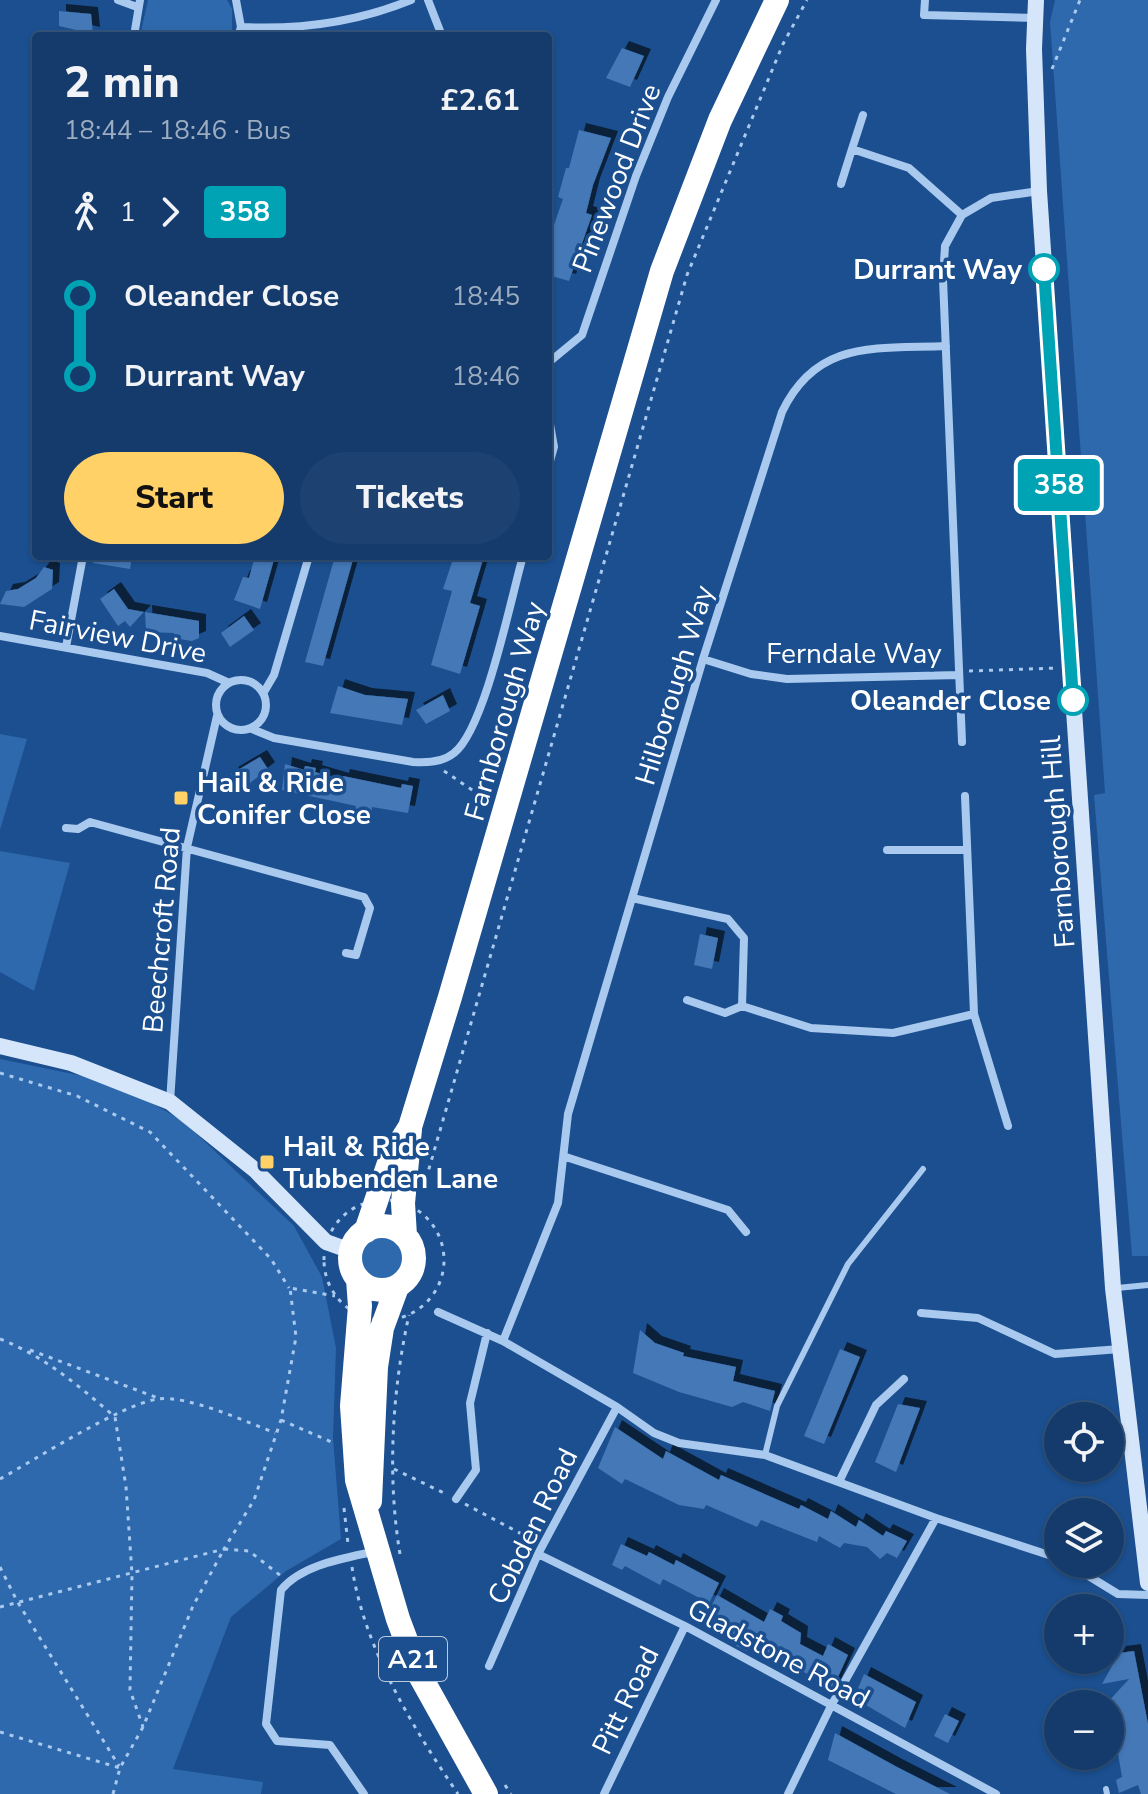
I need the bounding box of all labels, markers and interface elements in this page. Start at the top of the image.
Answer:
text: 2 min [64,53,180,113]
street label: Pinewood Drive [563,79,670,278]
text: £2.61 [441,80,520,121]
text: 18:44 – 18:46 · Bus [64,113,291,148]
icon: walk [64,190,108,234]
icon: forward [148,190,192,234]
text: 358 [220,193,270,231]
text: 1 [120,195,136,230]
place label: Durrant Way [853,251,1022,289]
marker: Durrant Way [1029,254,1059,284]
text: Oleander Close [124,276,339,317]
text: 18:45 [452,279,520,314]
text: Durrant Way [124,356,305,397]
text: 18:46 [452,359,520,394]
button: Start [64,452,284,544]
button: Tickets [300,452,520,544]
line badge: 358 [1013,459,1105,511]
text: 358 [1034,466,1084,504]
street label: Hilborough Way [627,580,724,790]
street label: Farnborough Way [455,597,555,825]
street label: Fairview Drive [26,601,210,673]
street label: Ferndale Way [766,635,942,673]
place label: Oleander Close [850,682,1051,720]
marker: Oleander Close [1058,685,1088,715]
street label: Farnborough Hill [1032,734,1084,949]
place label: Hail & Ride Conifer Close [197,764,371,834]
marker: Hail & Ride Conifer Close [172,789,190,807]
street label: Beechcroft Road [134,826,190,1035]
place label: Hail & Ride Tubbenden Lane [283,1128,498,1198]
marker: Hail & Ride Tubbenden Lane [258,1153,276,1171]
map controls [1044,1402,1124,1770]
button: locate [1044,1402,1124,1482]
street label: Cobden Road [479,1442,587,1611]
button: layers [1044,1498,1124,1578]
street label: Gladstone Road [681,1590,876,1718]
button: + [1044,1594,1124,1674]
road number: A21 [379,1637,447,1681]
street label: Pitt Road [583,1640,668,1761]
button: − [1044,1690,1124,1770]

